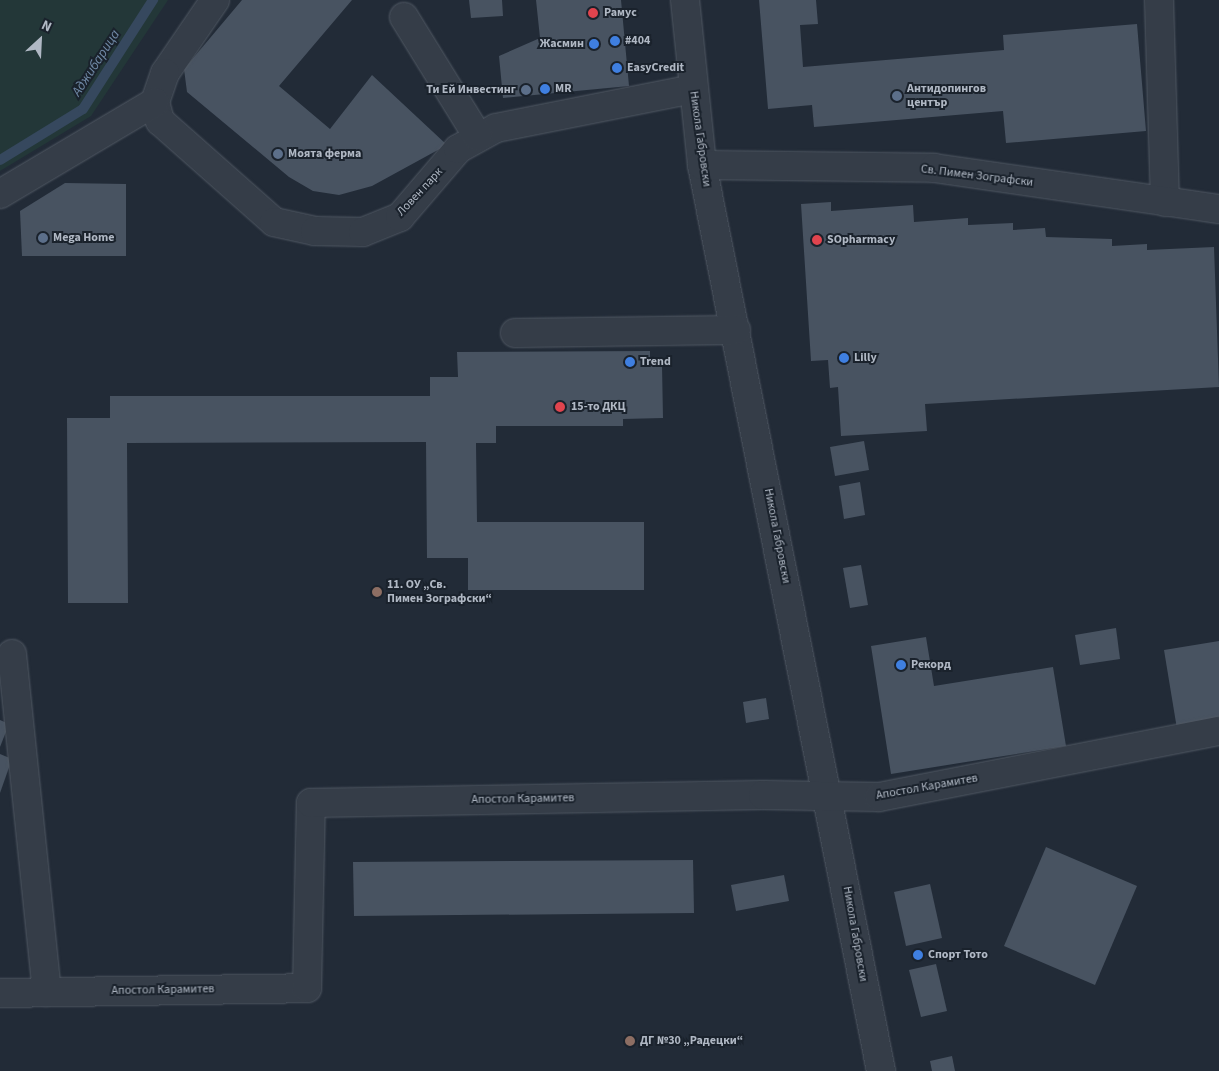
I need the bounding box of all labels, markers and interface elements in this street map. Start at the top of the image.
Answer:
marker: Рамус [586,6,600,20]
place label: Рамус [604,6,637,20]
north arrow [15,15,65,65]
text: N [38,15,55,37]
water label: Аджибарица [68,27,124,99]
place label: #404 [625,34,650,48]
marker: #404 [609,35,621,47]
place label: Жасмин [540,37,584,51]
marker: Жасмин [588,38,600,50]
place label: EasyCredit [627,61,684,75]
marker: EasyCredit [611,62,623,74]
place label: MR [555,82,571,96]
place label: Антидопингов център [907,82,986,110]
place label: Ти Ей Инвестинг [426,83,516,97]
marker: MR [539,83,551,95]
marker: Ти Ей Инвестинг [520,84,532,96]
street label: Никола Габровски [686,90,714,188]
marker: Антидопингов център [891,90,903,102]
place label: Моята ферма [288,147,361,161]
marker: Моята ферма [272,148,284,160]
street label: Св. Пимен Зографски [920,162,1034,190]
street label: Ловен парк [394,165,446,219]
place label: Mega Home [53,231,114,245]
marker: Mega Home [37,232,49,244]
place label: SOpharmacy [827,233,895,247]
marker: SOpharmacy [811,234,823,246]
place label: Lilly [854,351,877,365]
marker: Lilly [838,352,850,364]
place label: Trend [640,355,671,369]
marker: Trend [624,356,636,368]
marker: 15-то ДКЦ [553,400,567,414]
place label: 15-то ДКЦ [571,400,626,414]
street label: Никола Габровски [761,487,793,585]
place label: 11. ОУ „Св. Пимен Зографски“ [387,578,492,606]
marker: 11. ОУ „Св. Пимен Зографски“ [371,586,383,598]
place label: Рекорд [911,658,951,672]
marker: Рекорд [895,659,907,671]
street label: Апостол Карамитев [875,771,979,803]
street label: Апостол Карамитев [471,791,575,807]
street label: Никола Габровски [840,885,870,983]
place label: Спорт Тото [928,948,988,962]
marker: Спорт Тото [912,949,924,961]
street label: Апостол Карамитев [111,982,215,998]
place label: ДГ №30 „Радецки“ [640,1034,743,1048]
marker: ДГ №30 „Радецки“ [624,1035,636,1047]

